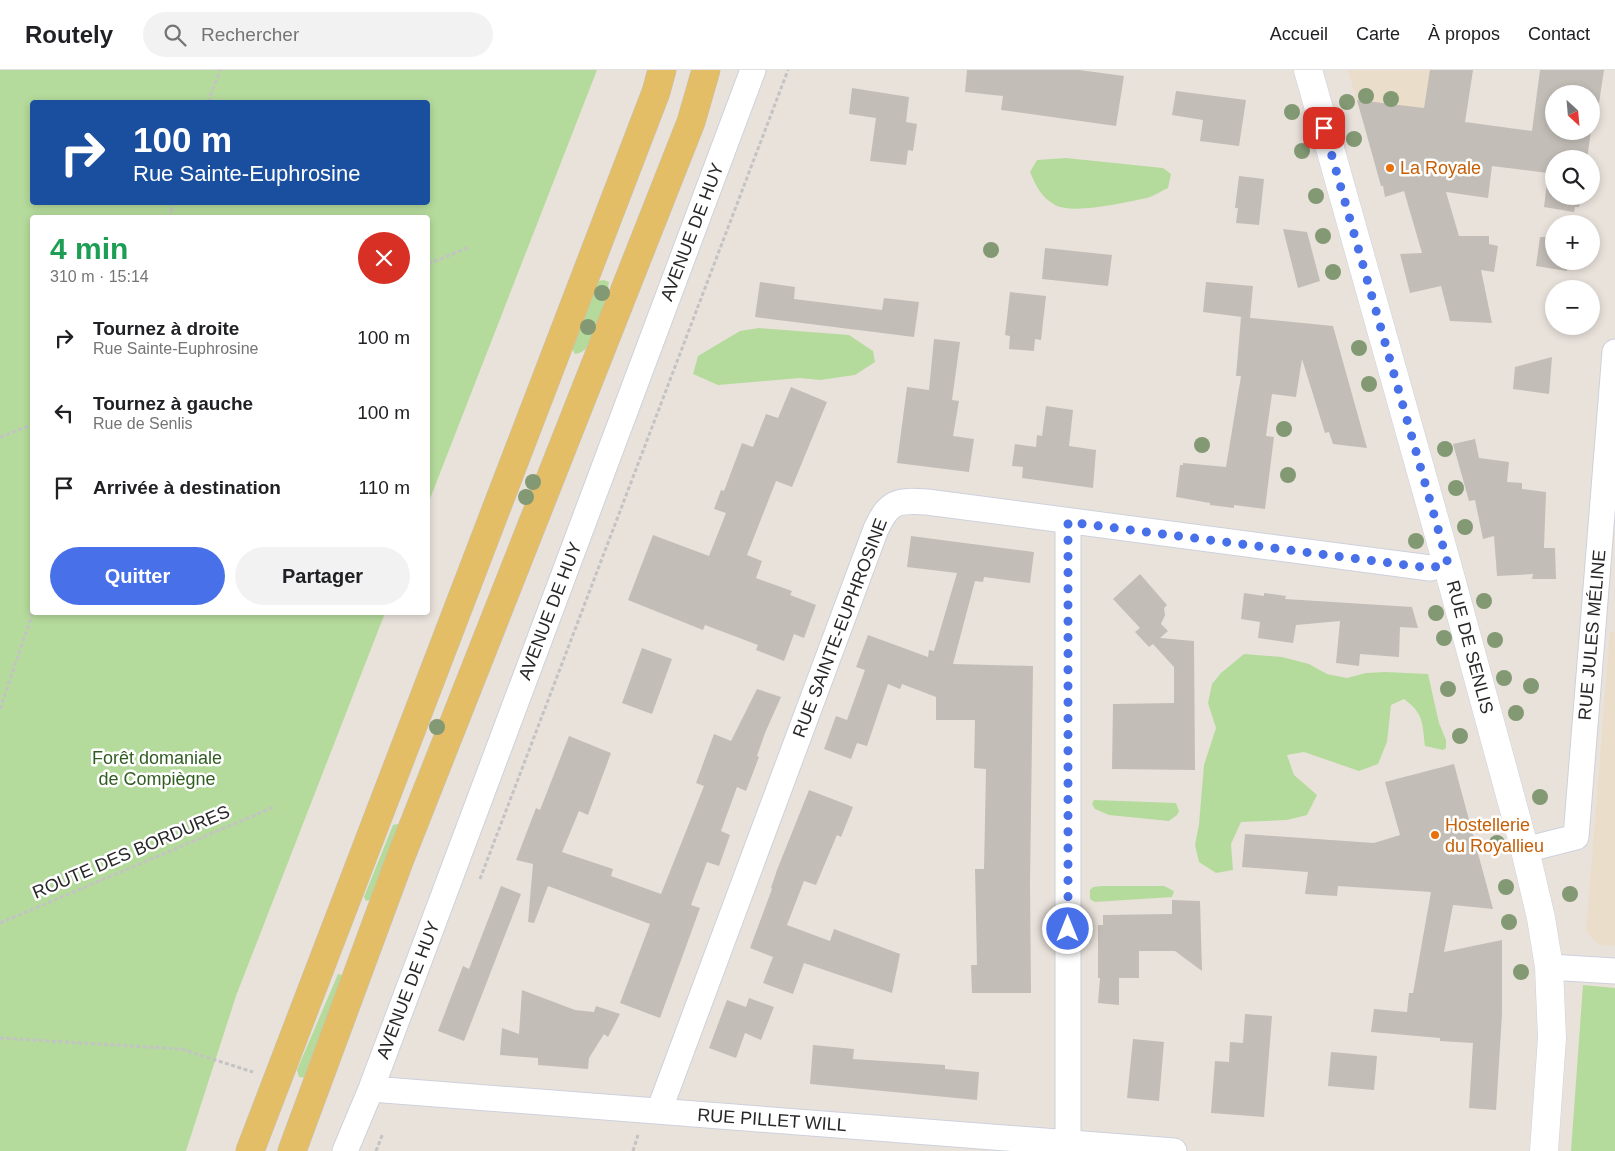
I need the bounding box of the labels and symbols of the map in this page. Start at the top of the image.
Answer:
north arrow [1545,85,1600,140]
pin [1303,107,1345,149]
place label: La Royale [1400,158,1481,178]
street label: AVENUE DE HUY [657,160,727,304]
marker: La Royale [1384,162,1396,174]
street label: RUE SAINTE-EUPHROSINE [789,516,891,740]
street label: AVENUE DE HUY [515,539,585,683]
street label: RUE JULES MÉLINE [1575,549,1609,721]
street label: RUE DE SENLIS [1443,578,1497,716]
park label: Forêt domaniale de Compiègne [92,748,222,789]
street label: ROUTE DES BORDURES [30,801,232,903]
place label: Hostellerie du Royallieu [1445,815,1544,856]
marker: Hostellerie du Royallieu [1429,829,1441,841]
position arrow [1041,902,1093,954]
street label: AVENUE DE HUY [373,918,443,1062]
street label: RUE PILLET WILL [697,1105,847,1135]

